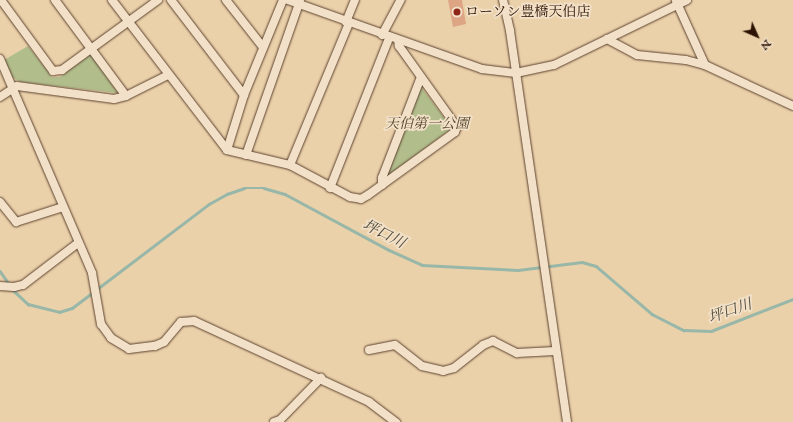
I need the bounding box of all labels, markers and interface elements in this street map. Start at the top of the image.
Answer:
place label: ローソン豊橋天伯店 [465,4,591,20]
marker: ローソン豊橋天伯店 [452,7,462,17]
north arrow [737,16,777,56]
text: N [757,36,774,53]
park label: 天伯第一公園 [385,116,469,132]
water label: 坪口川 [360,216,408,252]
water label: 坪口川 [706,295,754,327]

